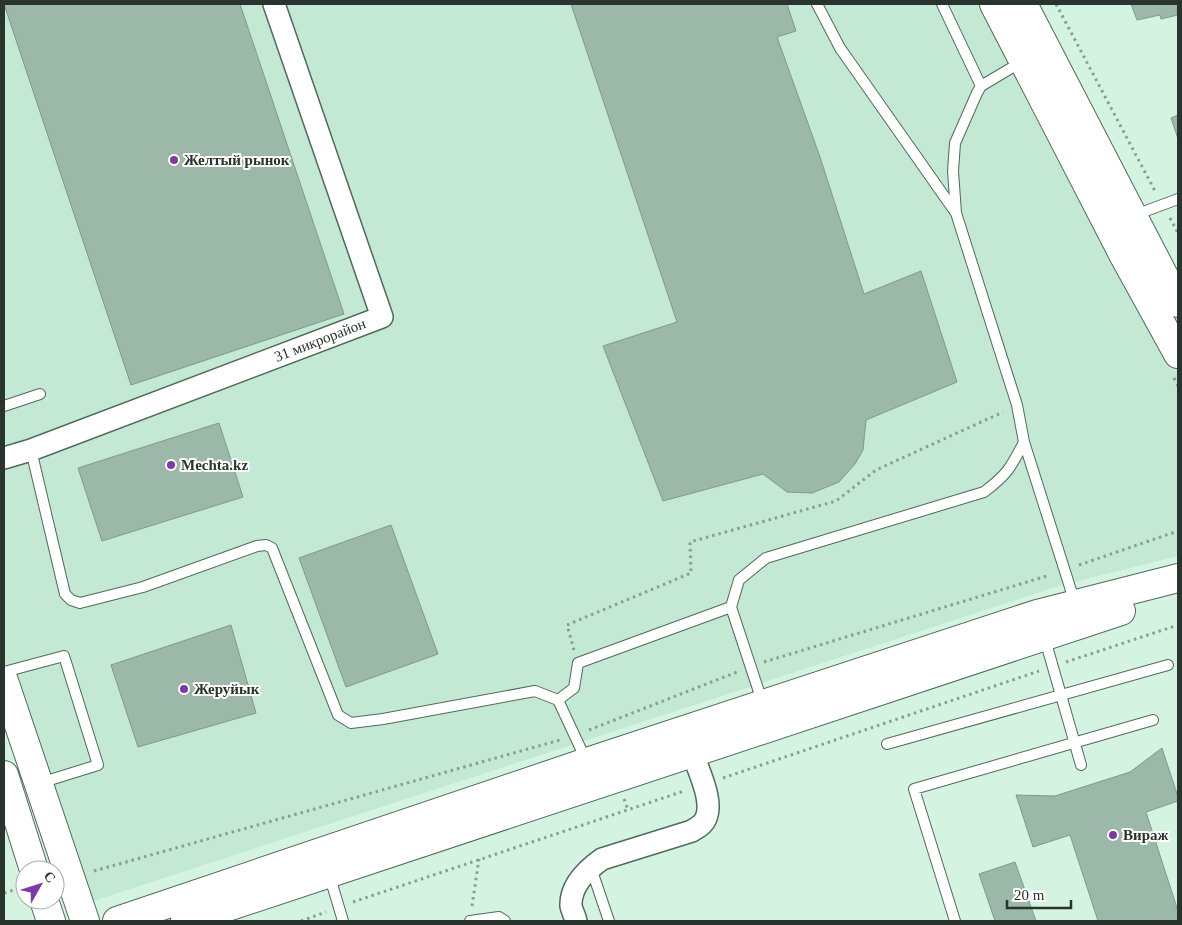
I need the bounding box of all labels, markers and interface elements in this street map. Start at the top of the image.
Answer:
place label: Желтый рынок [184,152,290,168]
marker: Желтый рынок [168,154,180,166]
street label: 31 микрорайон [272,315,368,365]
place label: Mechta.kz [181,457,248,473]
marker: Mechta.kz [165,459,177,471]
place label: Жеруйык [194,681,260,697]
marker: Жеруйык [178,683,190,695]
place label: Вираж [1123,827,1168,843]
marker: Вираж [1107,829,1119,841]
north arrow [15,860,65,910]
text: С [41,868,59,886]
scale bar [1007,878,1071,910]
text: 20 m [1014,887,1045,903]

